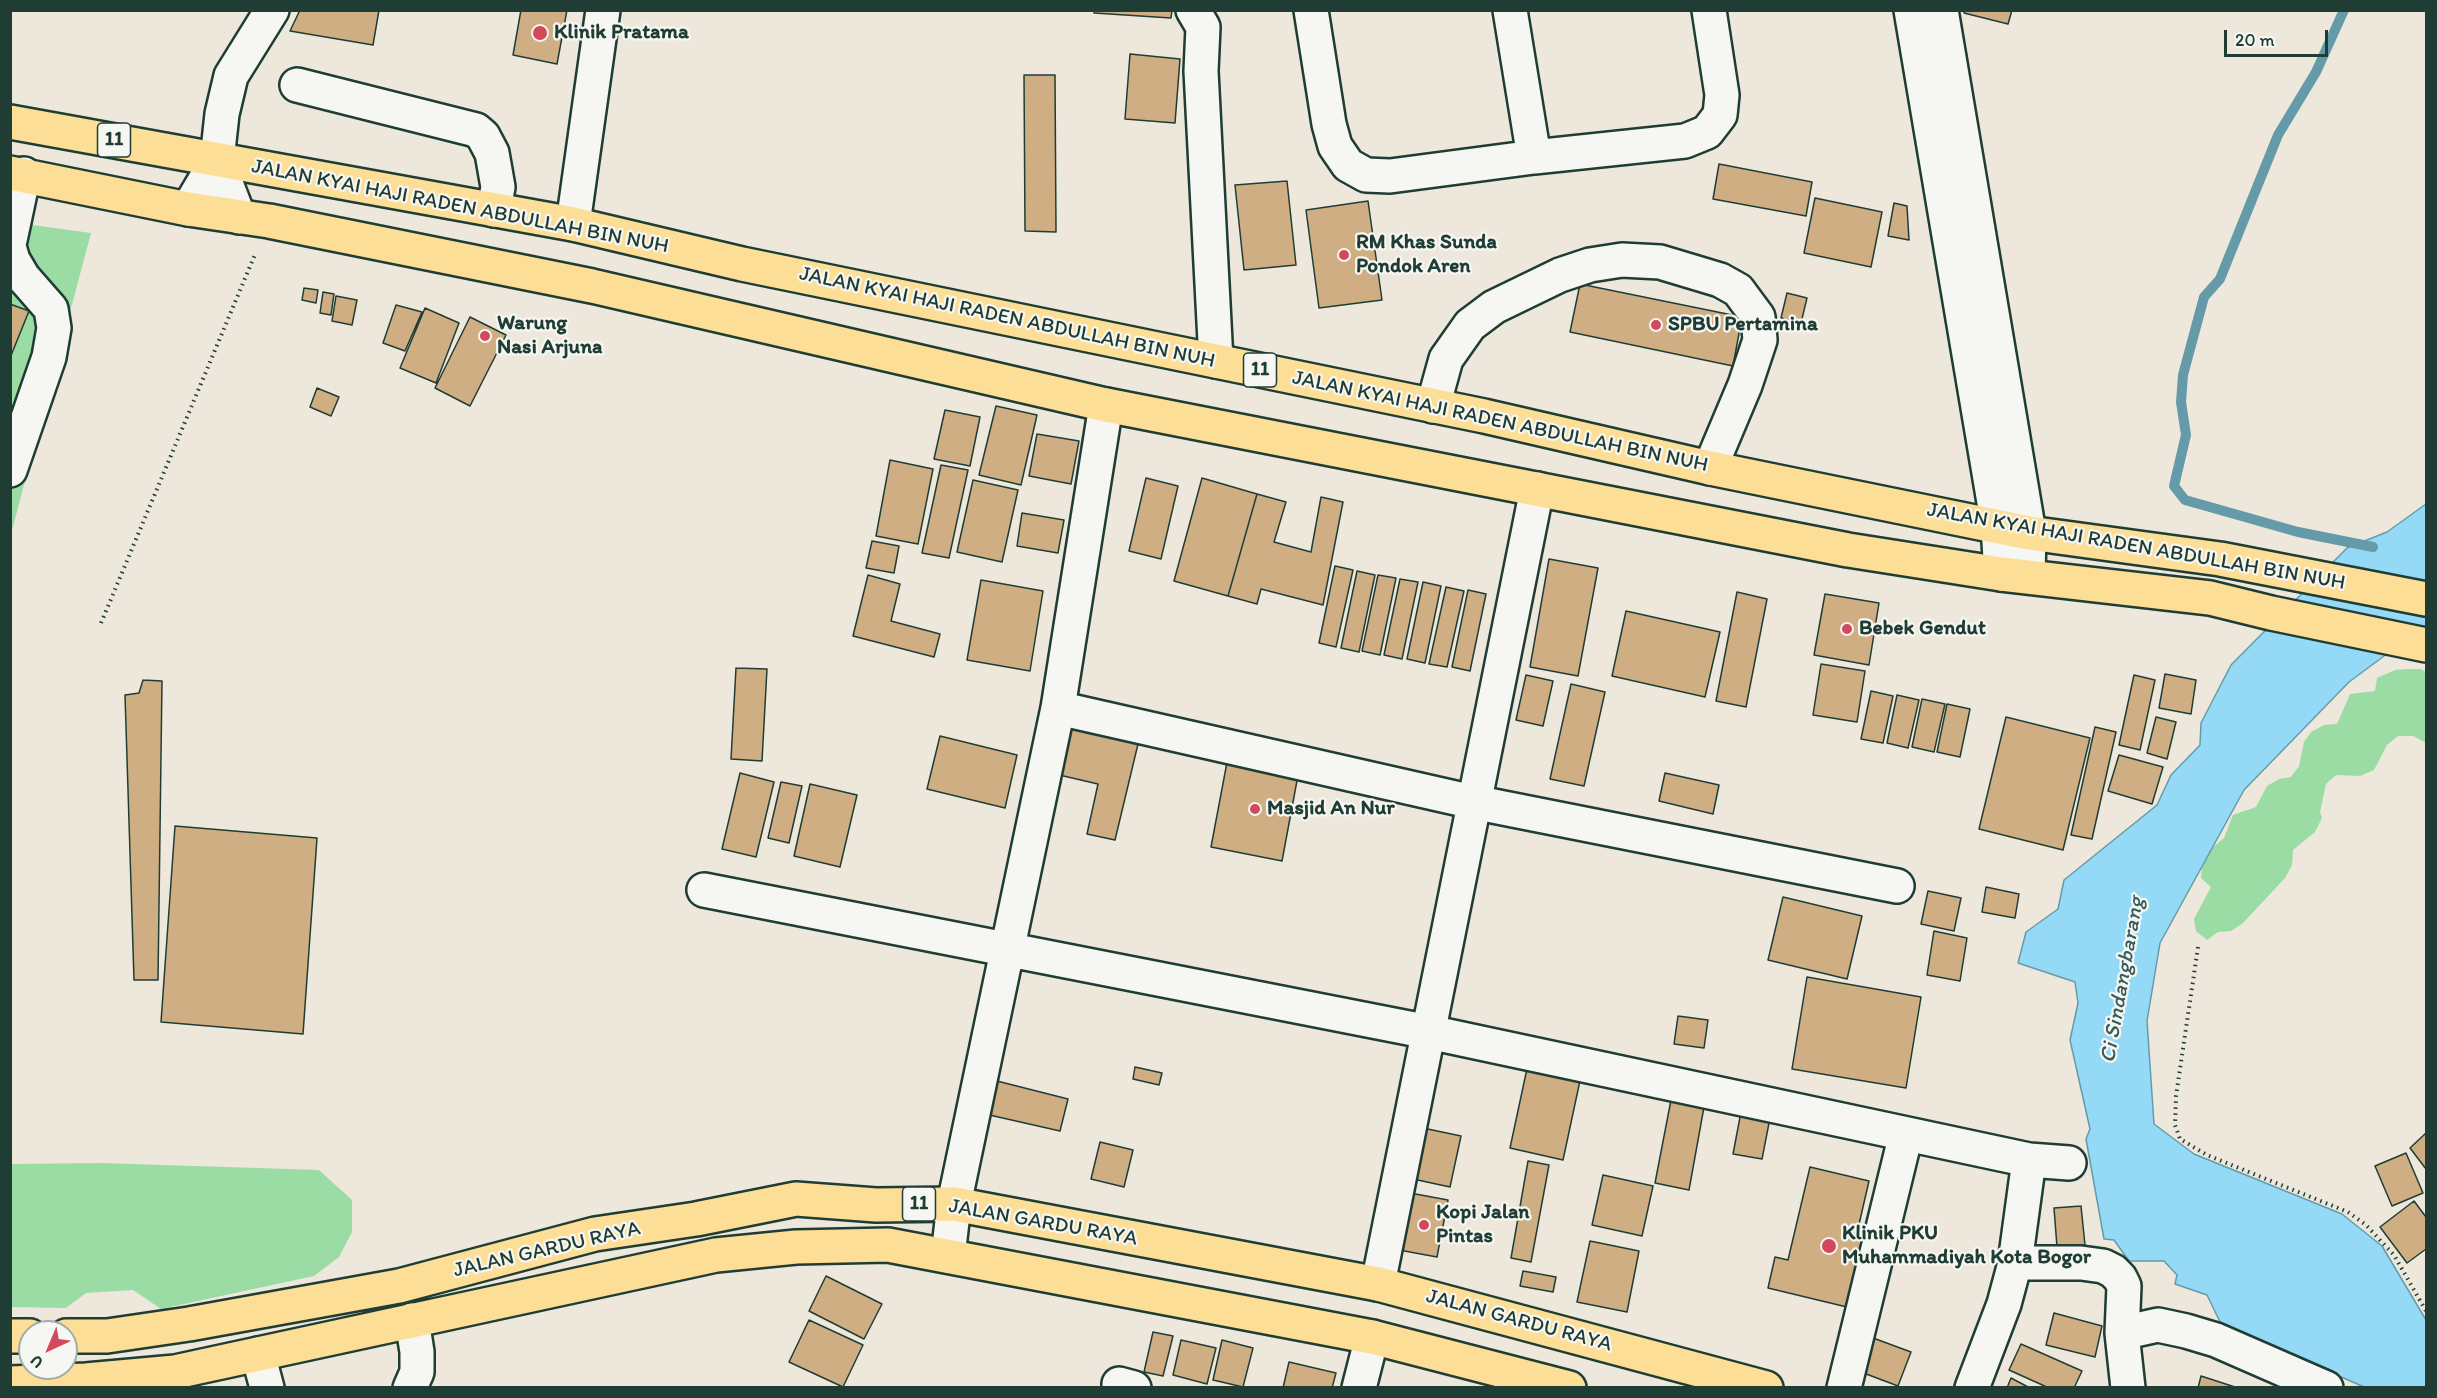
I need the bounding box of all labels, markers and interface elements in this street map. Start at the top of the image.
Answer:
scale bar [2227,18,2330,56]
place label: Klinik Pratama [554,20,689,46]
marker: Klinik Pratama [531,24,549,42]
text: 20 m [2235,29,2275,51]
road number: 11 [98,123,130,157]
street label: JALAN KYAI HAJI RADEN ABDULLAH BIN NUH [249,154,671,260]
place label: RM Khas Sunda Pondok Aren [1356,230,1497,280]
marker: RM Khas Sunda Pondok Aren [1337,248,1351,262]
street label: JALAN KYAI HAJI RADEN ABDULLAH BIN NUH [797,262,1217,374]
place label: Warung Nasi Arjuna [497,311,602,361]
place label: SPBU Pertamina [1668,312,1818,338]
marker: SPBU Pertamina [1649,318,1663,332]
marker: Warung Nasi Arjuna [478,329,492,343]
road number: 11 [1244,353,1276,387]
street label: JALAN KYAI HAJI RADEN ABDULLAH BIN NUH [1290,366,1710,478]
street label: JALAN KYAI HAJI RADEN ABDULLAH BIN NUH [1925,498,2347,596]
place label: Bebek Gendut [1859,616,1986,642]
marker: Bebek Gendut [1840,622,1854,636]
place label: Masjid An Nur [1267,796,1395,822]
marker: Masjid An Nur [1248,802,1262,816]
water label: Ci Sindangbarang [2095,895,2151,1065]
road number: 11 [902,1187,936,1221]
street label: JALAN GARDU RAYA [947,1194,1139,1252]
place label: Kopi Jalan Pintas [1436,1200,1529,1250]
street label: JALAN GARDU RAYA [451,1216,643,1284]
marker: Kopi Jalan Pintas [1417,1218,1431,1232]
place label: Klinik PKU Muhammadiyah Kota Bogor [1842,1221,2091,1271]
marker: Klinik PKU Muhammadiyah Kota Bogor [1820,1237,1838,1255]
street label: JALAN GARDU RAYA [1423,1284,1615,1358]
north arrow [18,1320,78,1380]
text: U [26,1351,47,1372]

